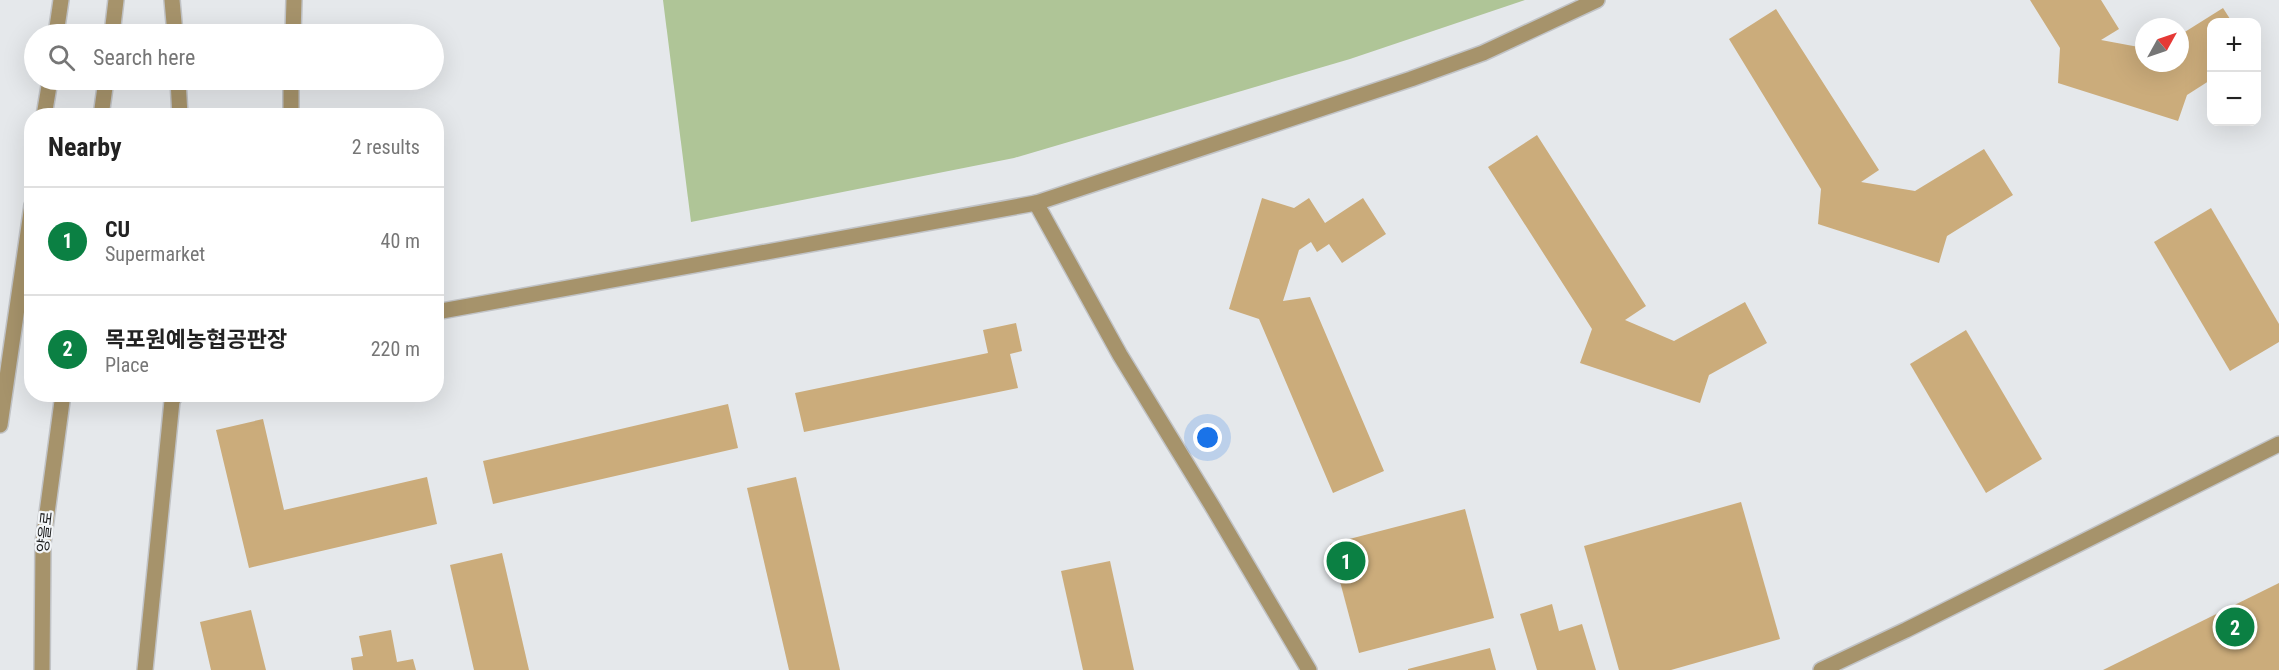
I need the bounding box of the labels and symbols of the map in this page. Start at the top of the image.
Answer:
north arrow [2135,18,2189,72]
your location [1193,423,1222,452]
street label: 양을로 [34,510,56,554]
pin: 1 [1326,538,1366,584]
pin: 2 [2216,604,2254,650]

